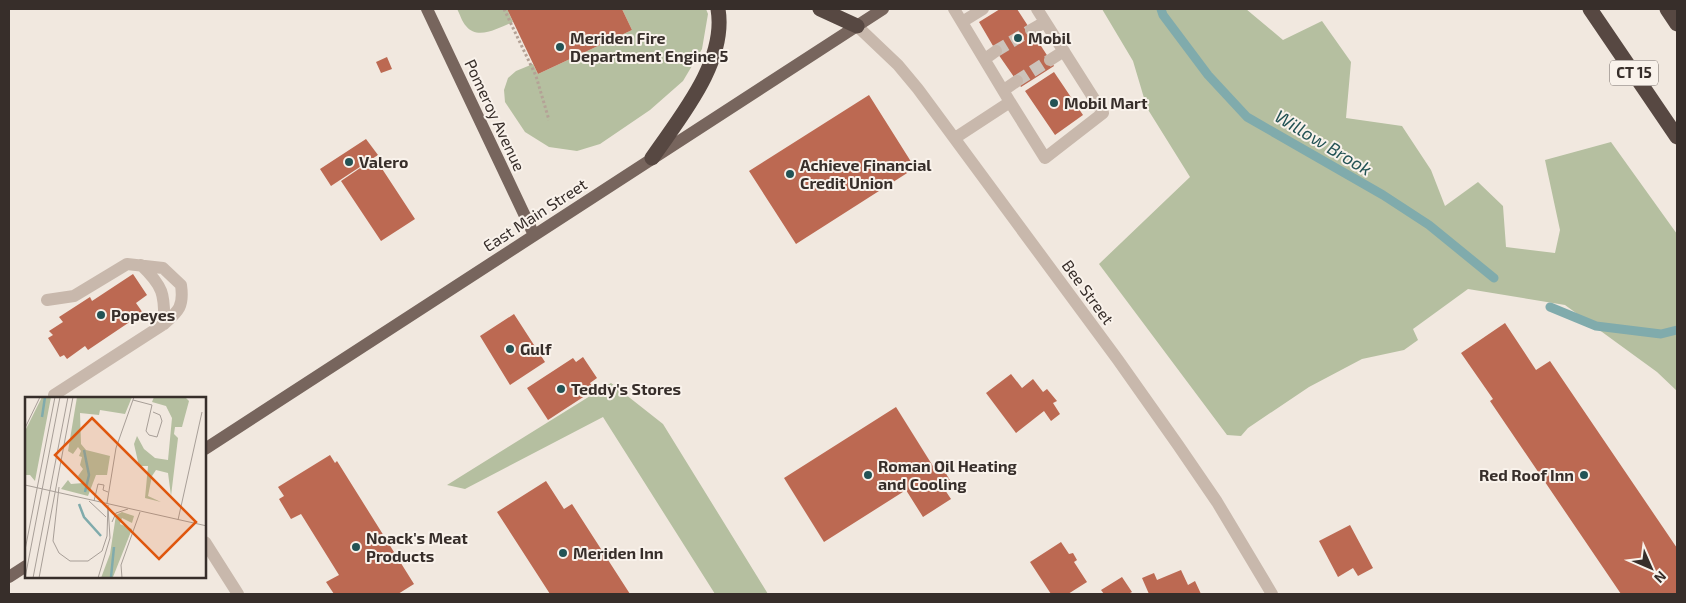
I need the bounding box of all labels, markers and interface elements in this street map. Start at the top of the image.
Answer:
place label: Meriden Fire Department Engine 5 [570,28,728,65]
place label: Mobil [1028,28,1072,47]
marker: Mobil [1012,32,1024,44]
marker: Meriden Fire Department Engine 5 [554,41,566,53]
street label: Pomeroy Avenue [461,56,530,174]
road number: CT 15 [1610,60,1658,86]
place label: Mobil Mart [1064,93,1148,112]
marker: Mobil Mart [1048,97,1060,109]
water label: Willow Brook [1271,105,1376,180]
place label: Valero [359,152,408,171]
place label: Achieve Financial Credit Union [800,155,932,192]
marker: Valero [343,156,355,168]
marker: Achieve Financial Credit Union [784,168,796,180]
street label: East Main Street [479,174,590,255]
street label: Bee Street [1059,256,1118,328]
place label: Popeyes [111,305,175,325]
marker: Popeyes [95,309,107,321]
place label: Gulf [520,339,552,358]
marker: Gulf [504,343,516,355]
place label: Teddy's Stores [571,379,681,399]
marker: Teddy's Stores [555,383,567,395]
inset map [25,397,206,578]
place label: Roman Oil Heating and Cooling [878,456,1018,493]
place label: Red Roof Inn [1479,465,1574,484]
marker: Roman Oil Heating and Cooling [862,469,874,481]
marker: Red Roof Inn [1578,469,1590,481]
place label: Noack's Meat Products [366,528,468,565]
marker: Noack's Meat Products [350,541,362,553]
place label: Meriden Inn [573,543,663,562]
north arrow [1626,543,1676,593]
marker: Meriden Inn [557,547,569,559]
text: N [1651,568,1670,587]

